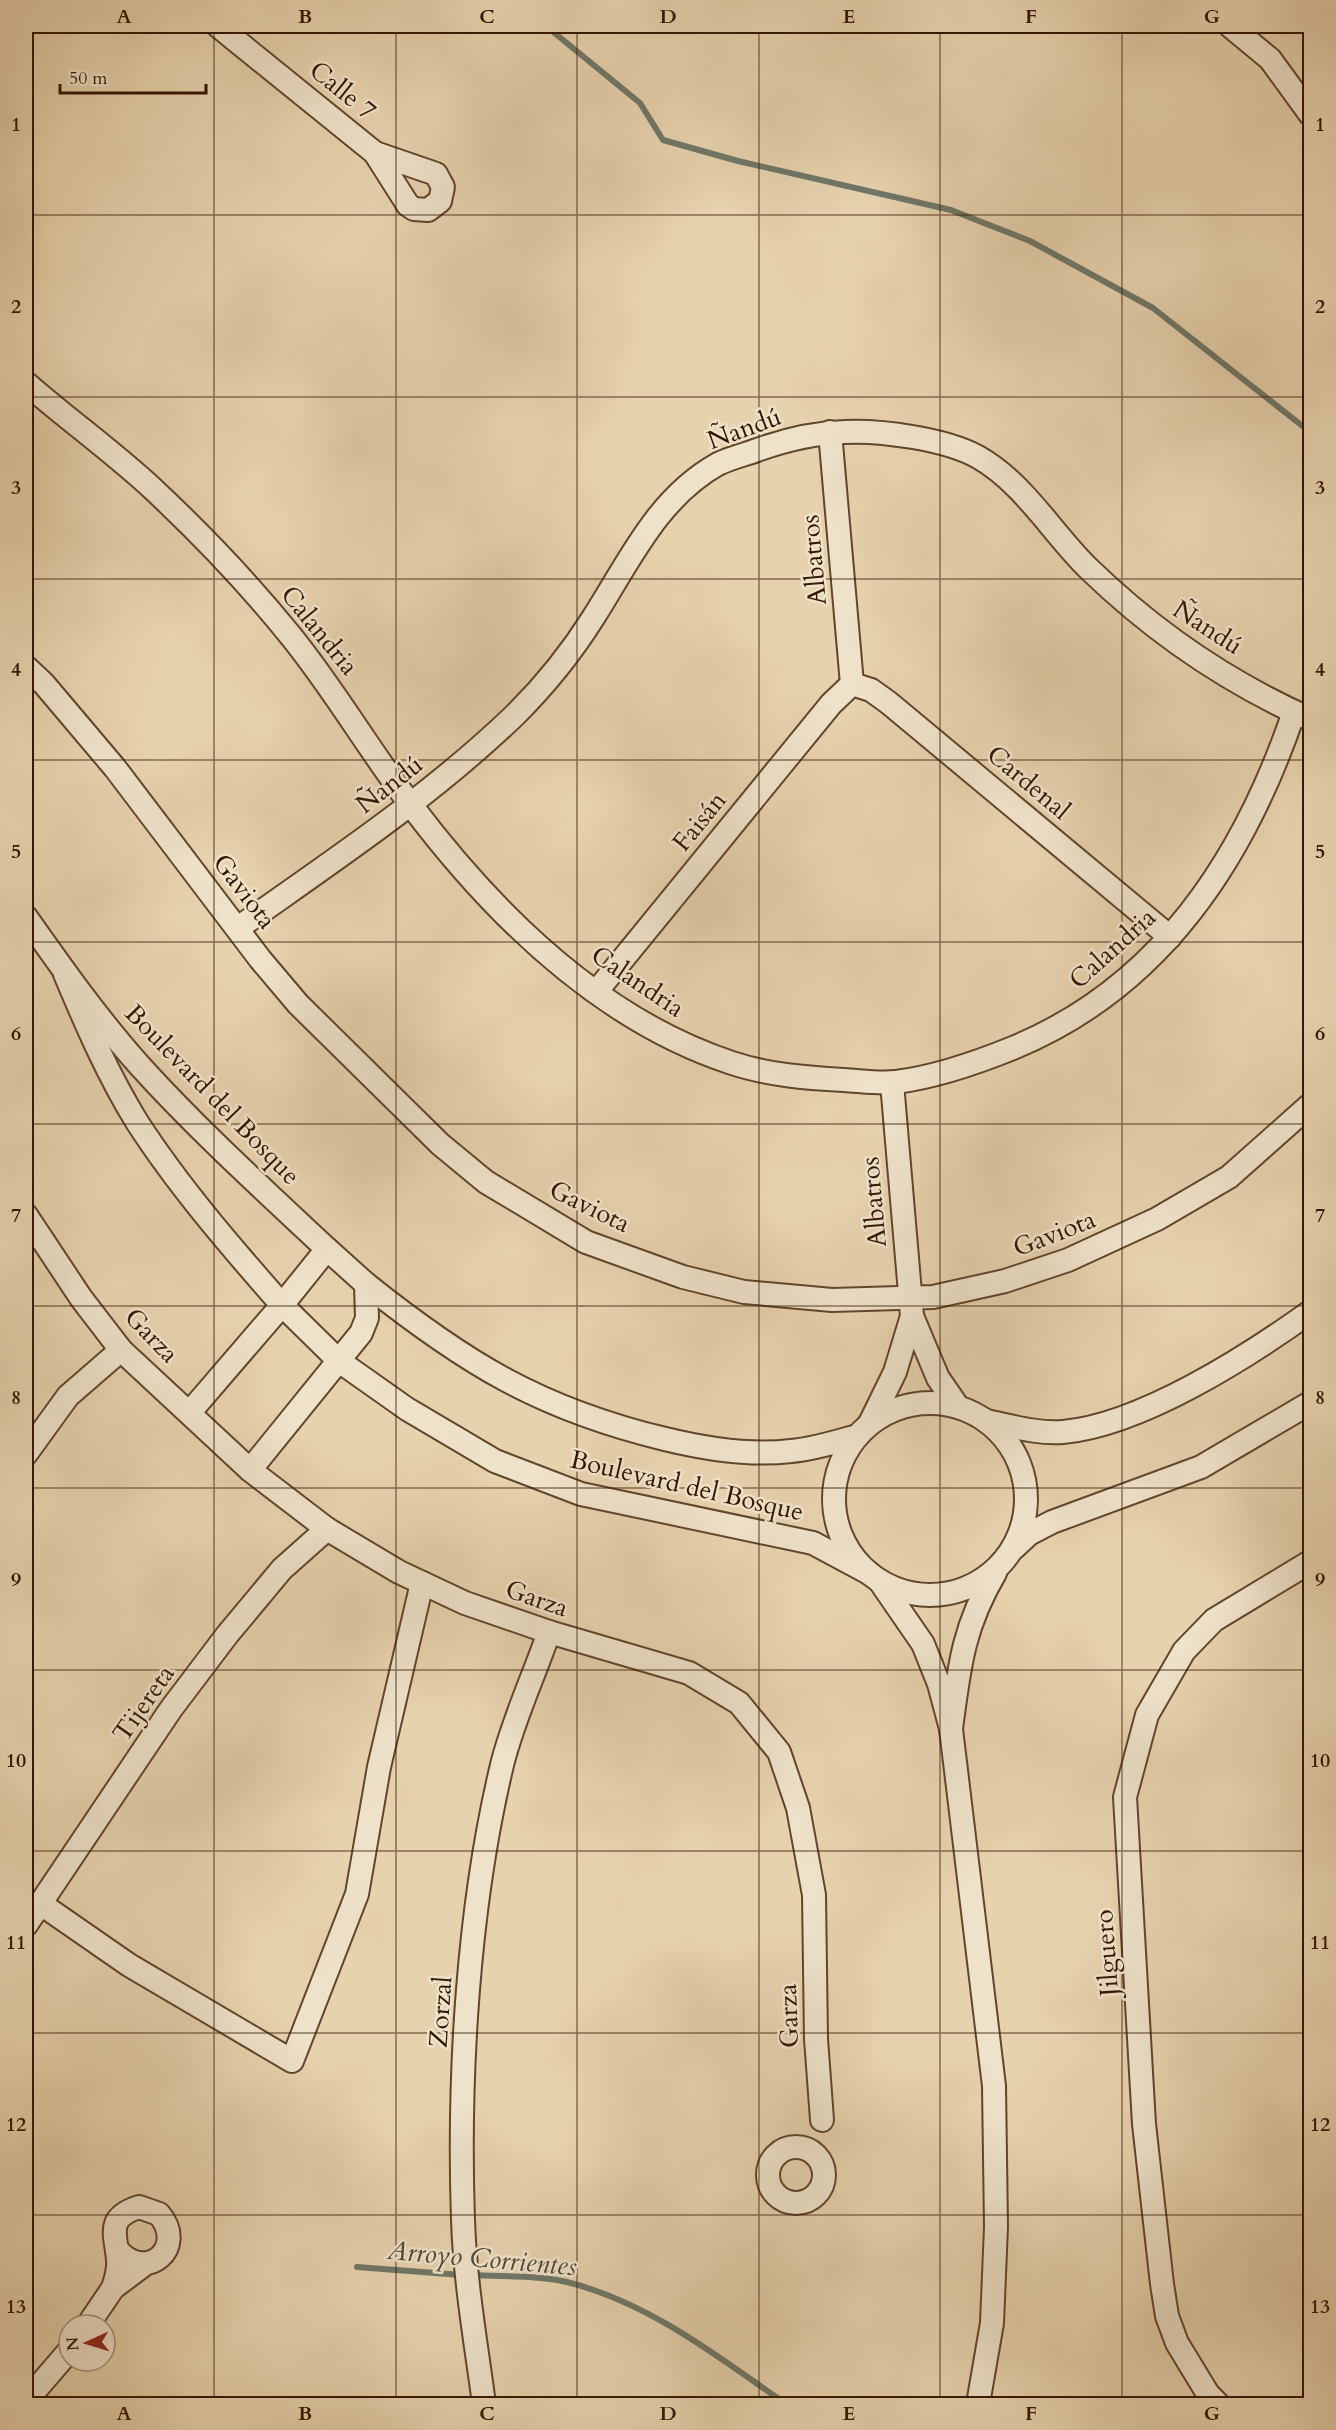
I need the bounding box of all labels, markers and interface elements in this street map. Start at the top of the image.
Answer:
text: A [116,3,132,30]
text: B [298,3,312,30]
text: C [479,3,495,30]
text: D [659,3,677,30]
text: E [843,3,855,30]
text: F [1025,3,1037,30]
text: G [1204,3,1220,30]
street label: Calle 7 [302,53,383,128]
scale bar [60,57,206,95]
text: 50 m [69,66,108,91]
text: 1 [11,111,21,138]
text: 1 [1315,111,1325,138]
text: 2 [11,293,21,320]
text: 2 [1315,293,1325,320]
street label: Ñandú [702,399,786,458]
text: 3 [11,474,21,501]
text: 3 [1315,474,1325,501]
street label: Albatros [792,513,835,607]
street label: Calandria [273,578,366,682]
street label: Ñandú [1166,592,1249,663]
text: 4 [11,656,21,683]
text: 4 [1315,656,1325,683]
street label: Cardenal [980,737,1078,828]
street label: Ñandú [348,747,430,822]
street label: Faisán [664,784,735,859]
text: 5 [11,838,21,865]
text: 5 [1315,838,1325,865]
street label: Gaviota [205,847,284,936]
street label: Calandria [1061,900,1163,997]
street label: Calandria [584,937,691,1025]
street label: Boulevard del Bosque [117,996,308,1192]
text: 6 [11,1020,21,1047]
text: 6 [1315,1020,1325,1047]
street label: Albatros [852,1155,895,1249]
street label: Gaviota [544,1172,636,1241]
text: 7 [11,1202,21,1229]
street label: Gaviota [1008,1202,1100,1265]
text: 7 [1315,1202,1325,1229]
street label: Garza [117,1300,187,1371]
text: 8 [11,1384,21,1411]
text: 8 [1315,1384,1325,1411]
street label: Boulevard del Bosque [567,1442,807,1529]
text: 9 [11,1566,21,1593]
text: 9 [1315,1566,1325,1593]
street label: Garza [501,1571,573,1625]
street label: Tijereta [104,1658,182,1749]
text: 10 [6,1747,26,1774]
text: 10 [1310,1747,1330,1774]
street label: Jilguero [1086,1908,1127,2002]
text: 11 [6,1929,26,1956]
text: 11 [1310,1929,1330,1956]
street label: Zorzal [421,1975,460,2049]
street label: Garza [770,1983,807,2049]
text: 12 [6,2111,26,2138]
text: 12 [1310,2111,1330,2138]
water label: Arroyo Corrientes [385,2232,578,2285]
text: 13 [6,2293,26,2320]
text: 13 [1310,2293,1330,2320]
north arrow [57,2313,117,2373]
text: N [62,2336,84,2352]
text: A [116,2400,132,2427]
text: B [298,2400,312,2427]
text: C [479,2400,495,2427]
text: D [659,2400,677,2427]
text: E [843,2400,855,2427]
text: F [1025,2400,1037,2427]
text: G [1204,2400,1220,2427]

